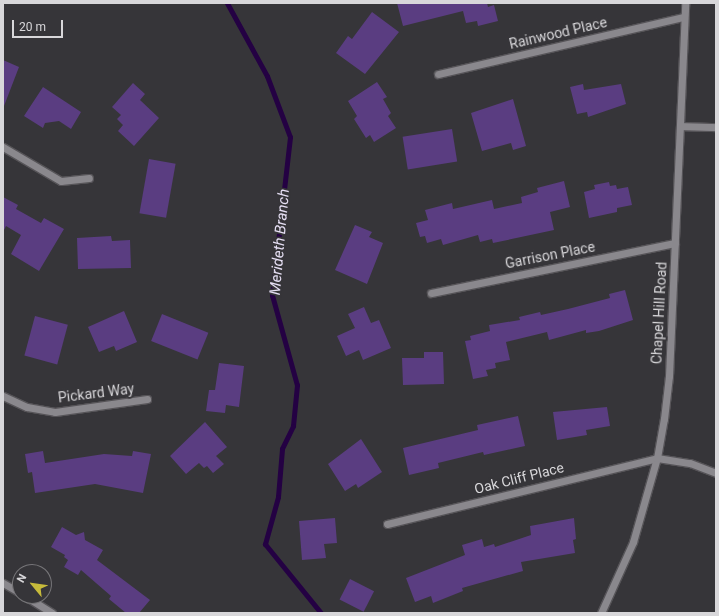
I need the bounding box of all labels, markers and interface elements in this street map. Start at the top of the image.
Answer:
scale bar [14,12,65,38]
street label: Rainwood Place [507,14,609,52]
text: 20 m [19,20,46,34]
water label: Merideth Branch [266,188,294,296]
street label: Garrison Place [504,238,596,272]
street label: Chapel Hill Road [648,261,670,365]
street label: Pickard Way [57,380,135,406]
street label: Oak Cliff Place [473,459,565,497]
north arrow [12,564,52,604]
text: N [14,572,30,585]

